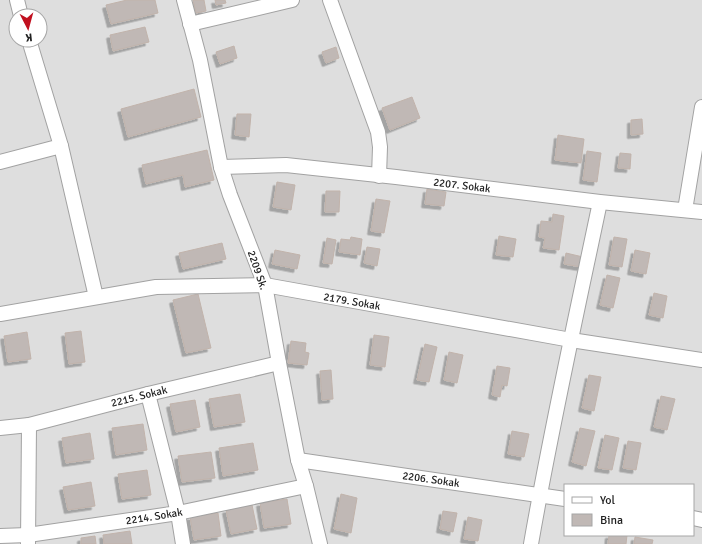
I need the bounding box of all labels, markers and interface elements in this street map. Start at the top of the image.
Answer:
north arrow [8,8,48,48]
text: K [25,31,33,44]
street label: 2207. Sokak [433,176,492,196]
street label: 2209 Sk. [245,249,270,292]
street label: 2179. Sokak [322,290,382,313]
street label: 2215. Sokak [110,383,169,410]
street label: 2206. Sokak [402,469,461,490]
legend [564,484,694,536]
text: Yol [600,493,616,508]
street label: 2214. Sokak [125,505,184,527]
text: Bina [600,513,623,528]

